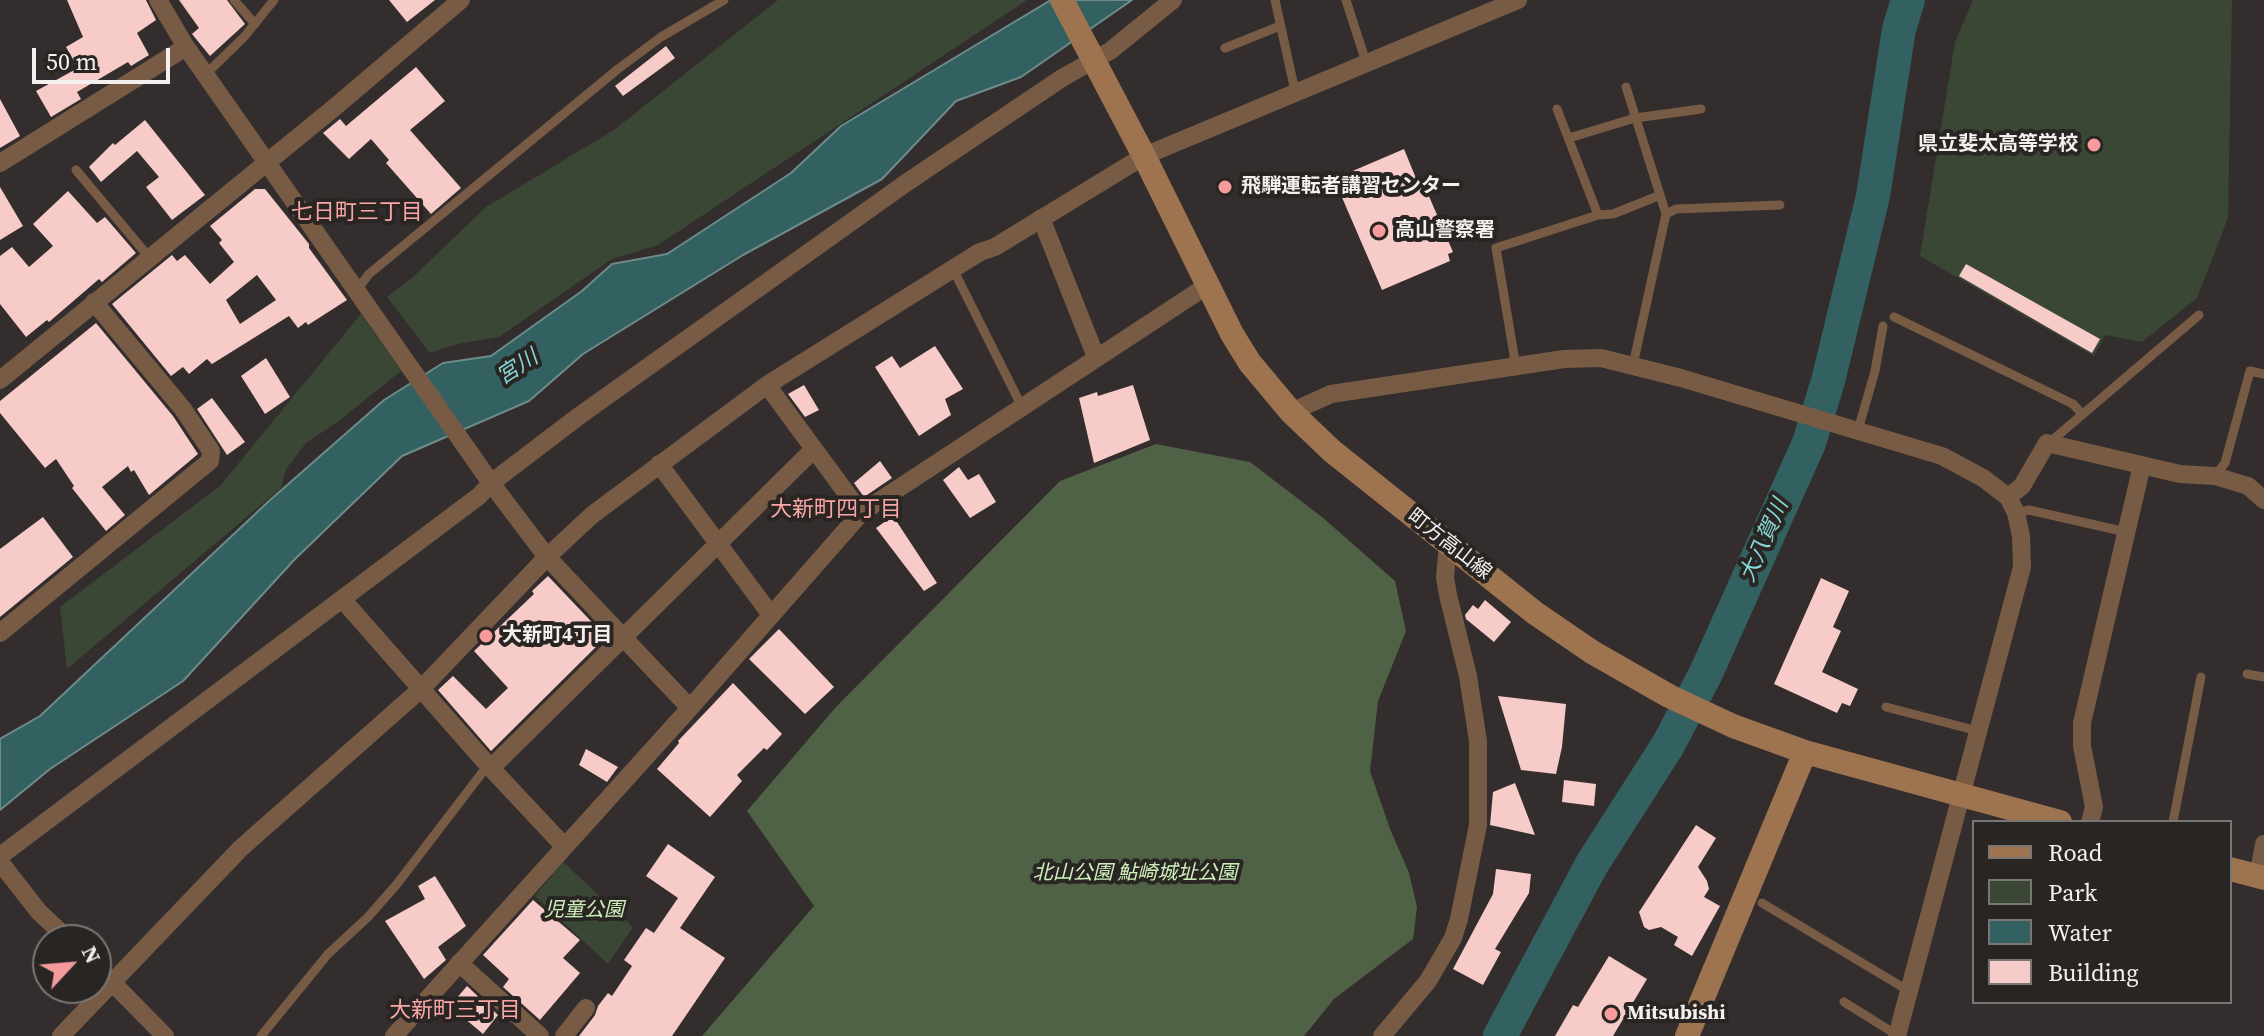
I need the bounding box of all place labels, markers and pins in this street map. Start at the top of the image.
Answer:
place label: 県立斐太高等学校 [1918,133,2078,157]
marker: 県立斐太高等学校 [2085,136,2103,154]
place label: 飛騨運転者講習センター [1241,175,1461,199]
marker: 飛騨運転者講習センター [1216,178,1234,196]
place label: 高山警察署 [1395,219,1495,243]
marker: 高山警察署 [1370,222,1388,240]
place label: 大新町4丁目 [502,624,613,648]
marker: 大新町4丁目 [477,627,495,645]
place label: Mitsubishi [1627,1002,1726,1026]
marker: Mitsubishi [1602,1005,1620,1023]

